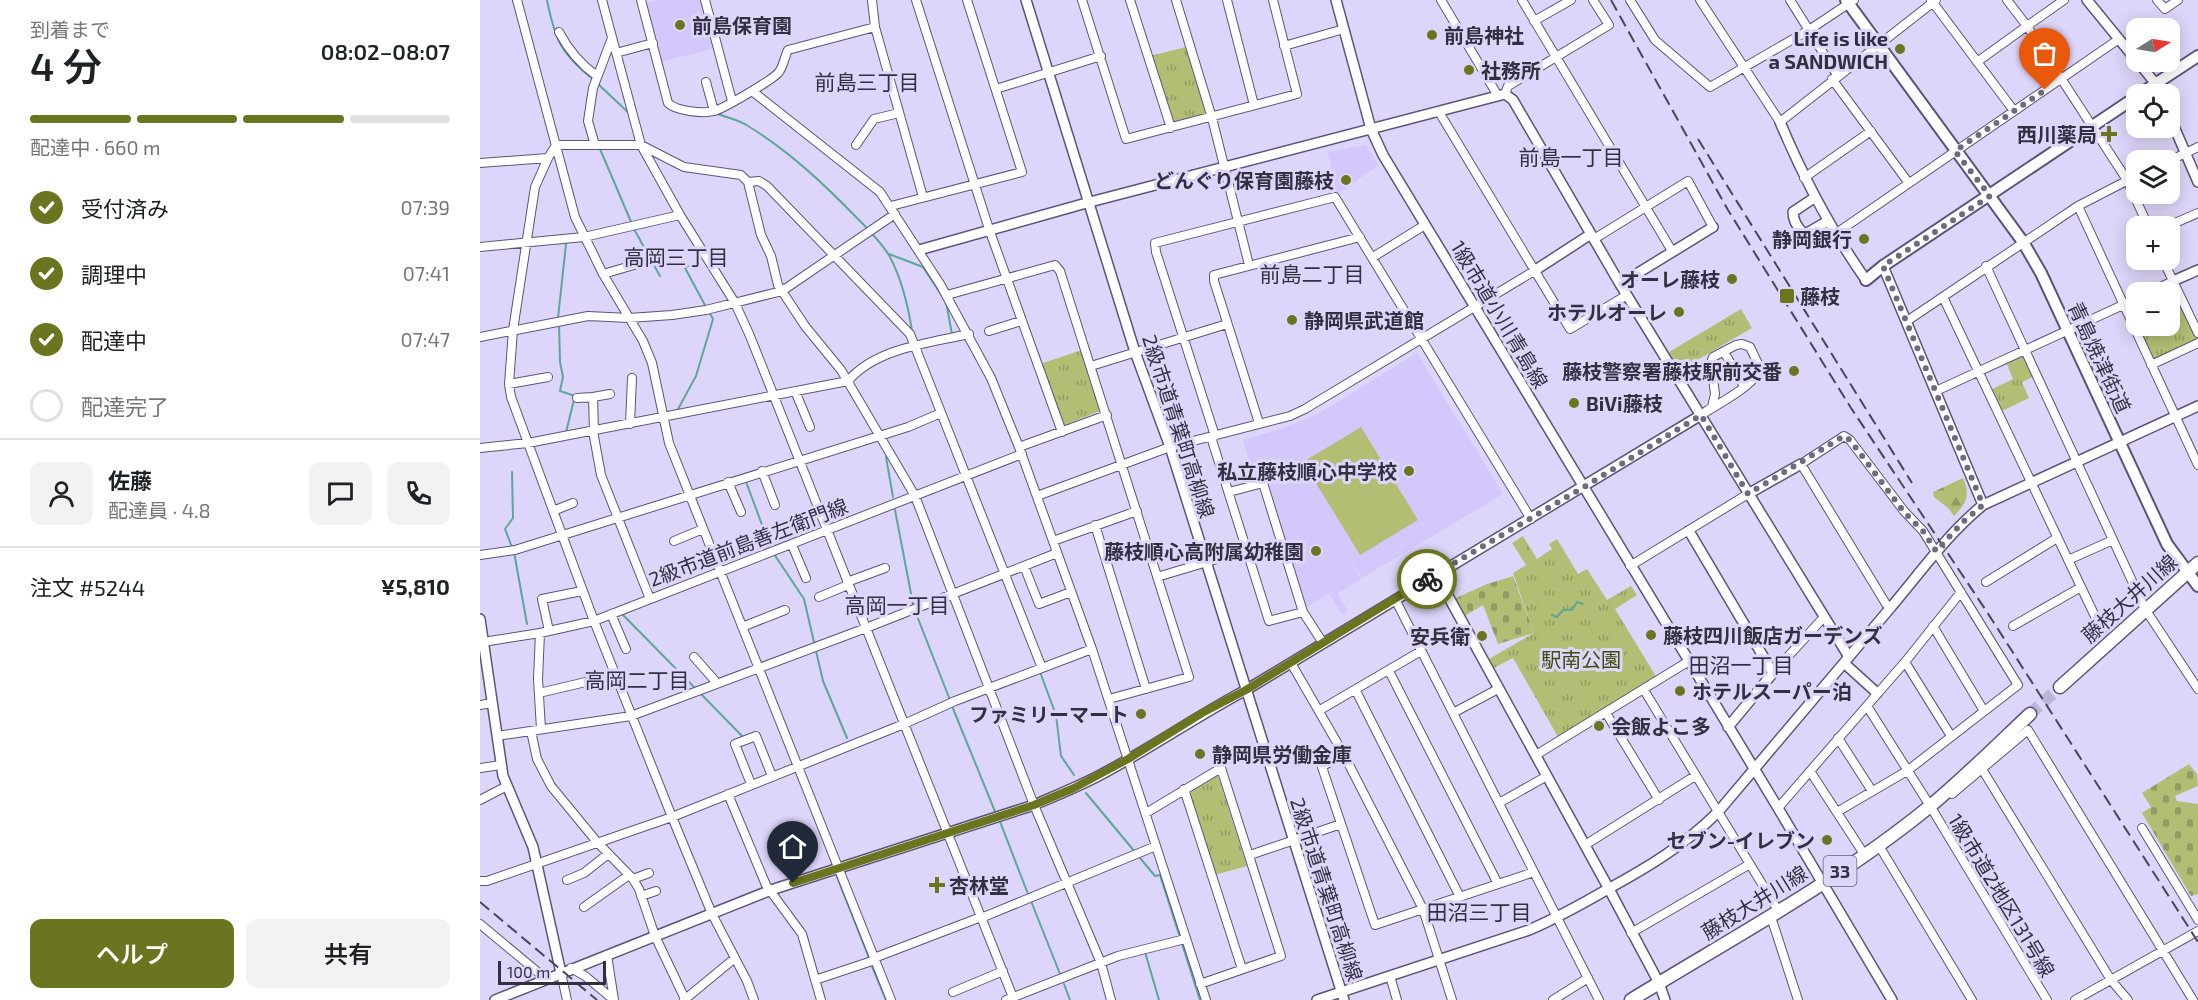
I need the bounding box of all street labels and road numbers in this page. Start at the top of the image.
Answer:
street label: 1級市道小川青島線 [1446,236,1554,392]
street label: 青島焼津街道 [2064,298,2136,416]
street label: 2級市道青葉町高柳線 [1138,331,1220,521]
street label: 2級市道前島善左衛門線 [645,493,851,591]
street label: 藤枝大井川線 [2076,549,2182,647]
street label: 2級市道青葉町高柳線 [1286,794,1368,984]
street label: 1級市道2地区131号線 [1944,809,2060,981]
road number: 33 [1824,856,1856,886]
street label: 藤枝大井川線 [1697,860,1811,944]

